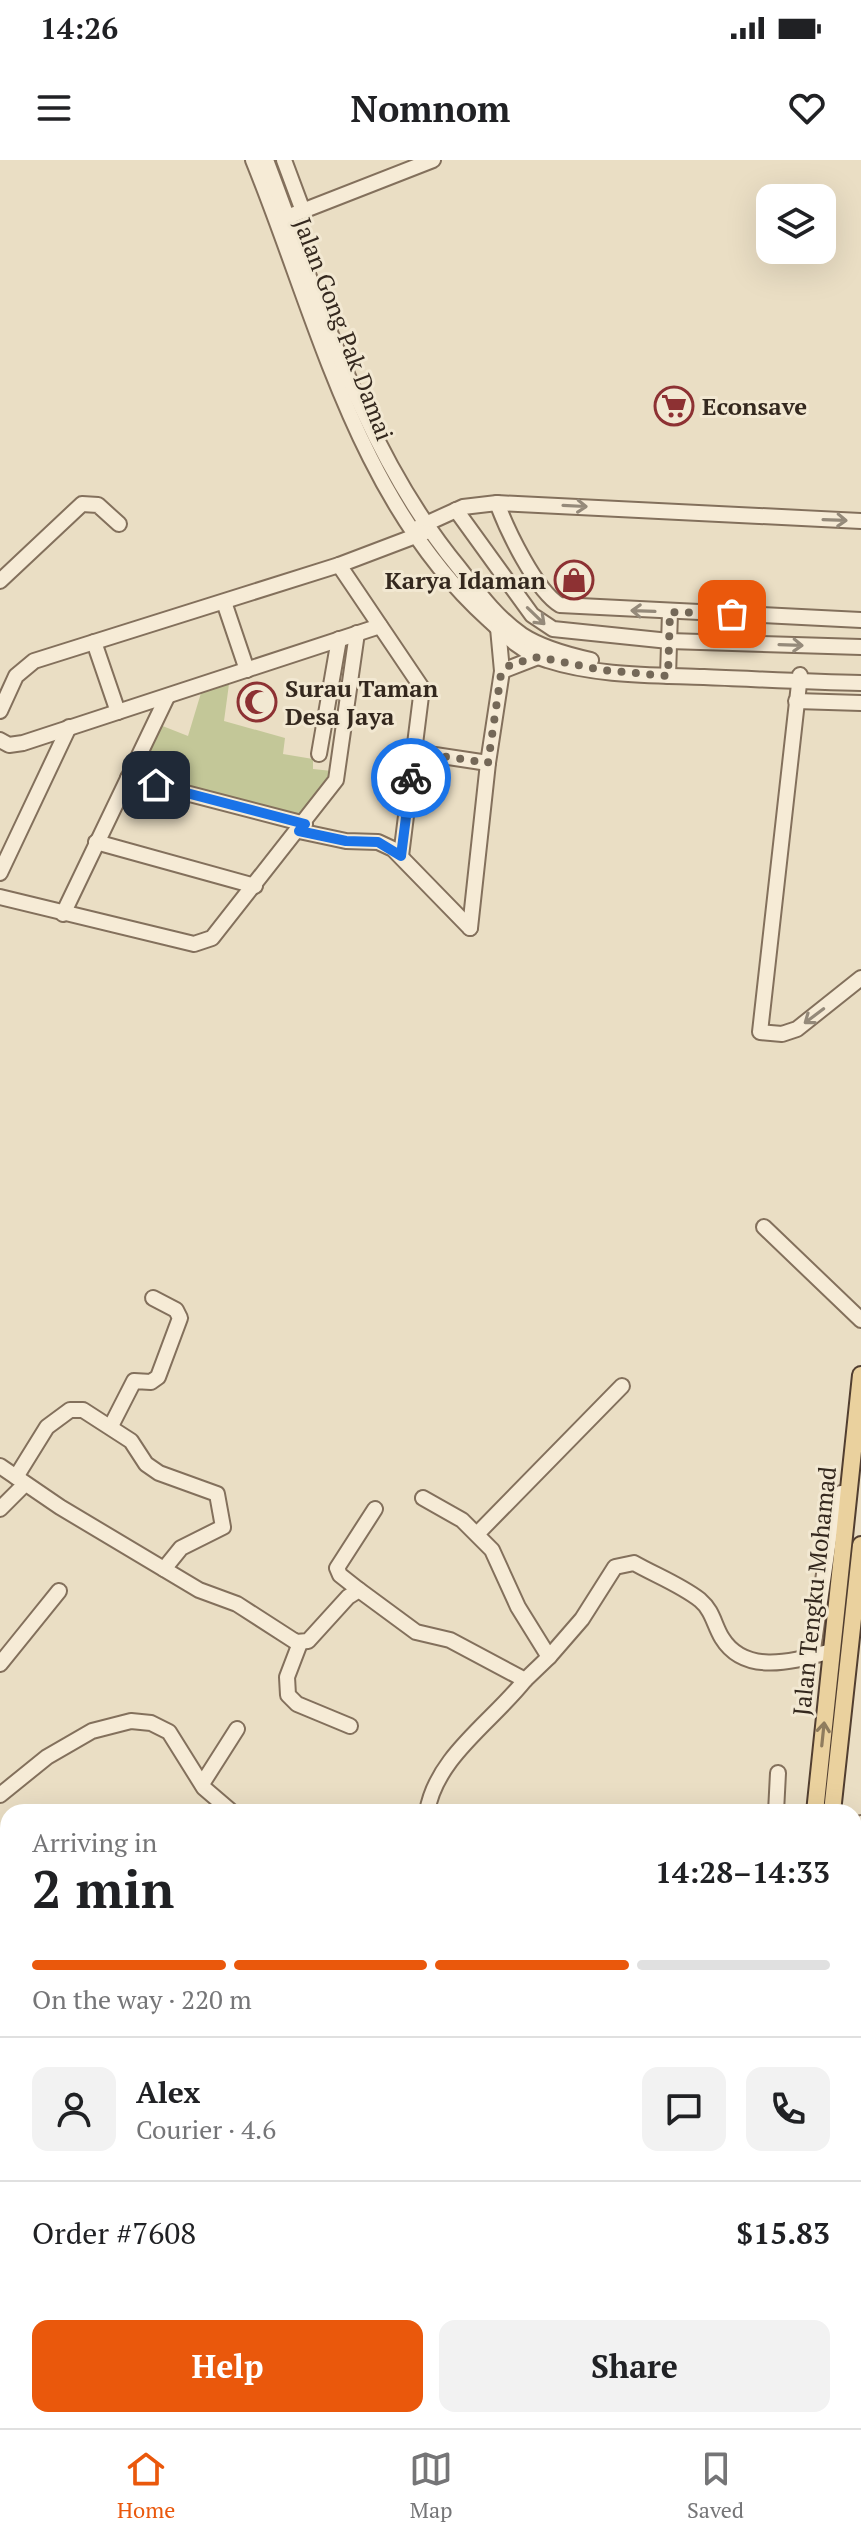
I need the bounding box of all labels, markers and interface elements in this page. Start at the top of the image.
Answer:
text: 14:26 [40,8,118,48]
text: Nomnom [351,85,510,132]
icon: menu [32,86,76,130]
icon: heart [785,86,829,130]
map controls [756,184,836,264]
button: layers [756,184,836,264]
street label: Jalan Gong Pak Damai [287,213,401,445]
supermarket icon: Econsave [653,385,695,427]
place label: Econsave [702,390,807,422]
one-way arrow [561,499,588,514]
one-way arrow [821,513,848,528]
shop icon: Karya Idaman [553,559,595,601]
place label: Karya Idaman [385,564,547,596]
pin [698,580,766,648]
icon: bag [710,592,754,636]
one-way arrow [630,603,657,618]
one-way arrow [526,607,546,626]
one-way arrow [777,637,804,652]
place label: Surau Taman Desa Jaya [285,672,439,732]
mosque icon: Surau Taman Desa Jaya [236,681,278,723]
courier [371,738,451,818]
pin [122,751,190,819]
icon: bike [389,756,433,800]
icon: home [134,763,178,807]
one-way arrow [804,1007,825,1024]
street label: Jalan Tengku Mohamad [785,1465,843,1717]
one-way arrow [815,1722,830,1748]
text: Arriving in [32,1825,157,1859]
text: 14:28–14:33 [655,1852,830,1892]
text: 2 min [32,1854,174,1923]
text: On the way · 220 m [32,1982,252,2016]
button: person [32,2067,116,2151]
button: chat [642,2067,726,2151]
button: phone [746,2067,830,2151]
text: Alex [136,2072,200,2112]
text: Courier · 4.6 [136,2112,276,2146]
text: Order #7608 [32,2213,196,2253]
text: $15.83 [736,2213,830,2253]
button: Help [32,2320,423,2412]
button: Share [439,2320,830,2412]
tab: Home [117,2447,175,2524]
tab: Map [409,2447,453,2524]
tab: Saved [687,2447,744,2524]

